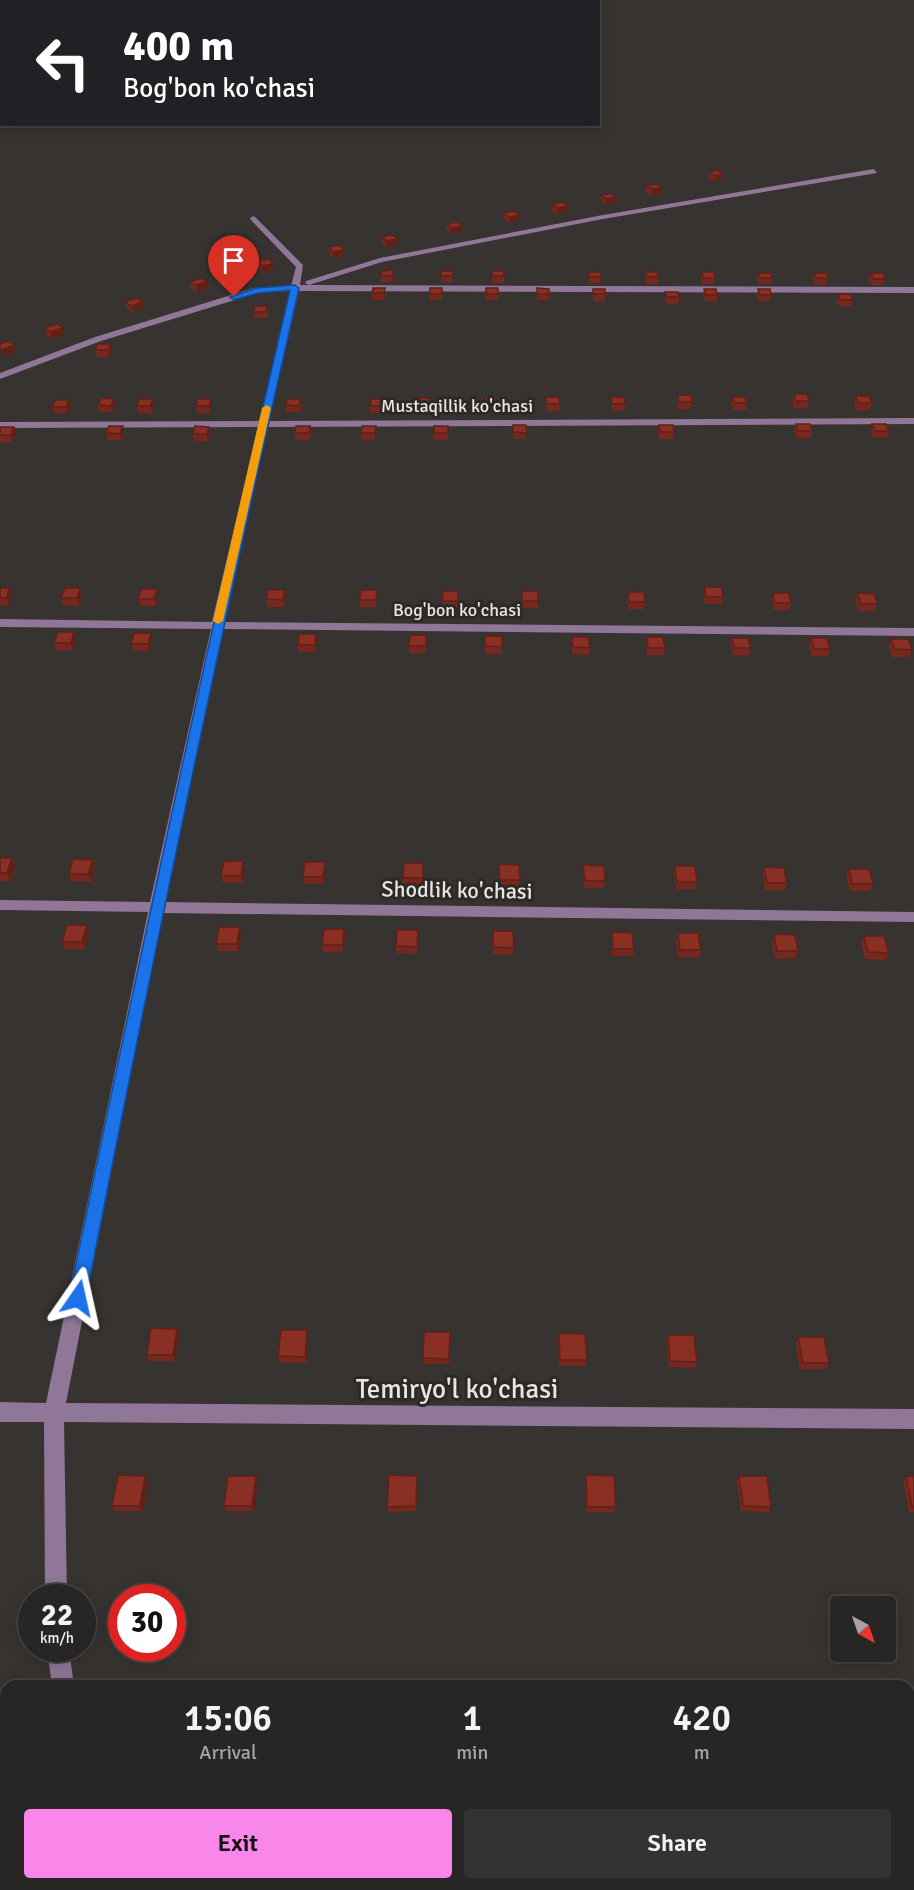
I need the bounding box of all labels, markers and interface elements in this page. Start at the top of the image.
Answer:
text: 400 m [123,21,234,72]
icon: left [24,24,102,102]
text: Bog'bon ko'chasi [123,72,315,105]
pin [208,235,259,297]
icon: arrive [217,244,250,277]
street label: Mustaqillik ko'chasi [381,395,533,417]
street label: Bog'bon ko'chasi [393,599,521,621]
street label: Shodlik ko'chasi [381,875,533,905]
position arrow [46,1266,110,1330]
street label: Temiryo'l ko'chasi [356,1373,558,1406]
speed limit sign: 30 [108,1584,186,1662]
north arrow [830,1596,896,1662]
map controls [830,1596,896,1662]
text: 22 [41,1597,73,1634]
text: km/h [40,1629,74,1647]
text: 15:06 [184,1696,272,1741]
text: 1 [463,1696,482,1741]
text: 420 [673,1696,731,1741]
text: Arrival [199,1740,257,1765]
text: min [456,1740,488,1765]
text: m [694,1740,710,1765]
button: Exit [24,1809,452,1878]
button: Share [464,1809,891,1878]

